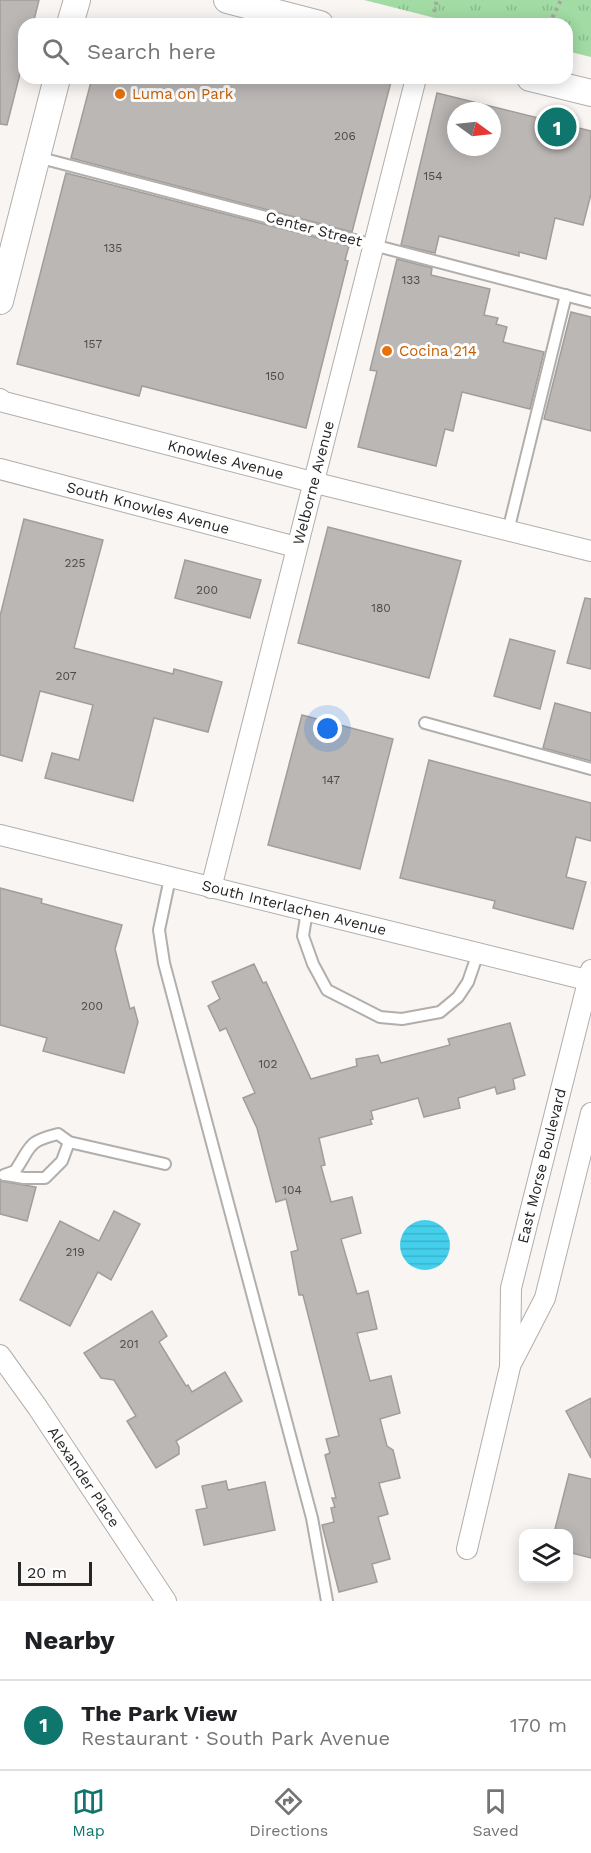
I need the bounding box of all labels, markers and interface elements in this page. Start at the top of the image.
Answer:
search box [18,18,573,84]
icon: search [39,35,72,68]
text: Search here [87,39,216,64]
place label: Luma on Park [132,85,234,103]
marker: Luma on Park [113,87,127,101]
north arrow [447,102,501,156]
pin: 1 [538,104,576,150]
house number: 206 [334,129,356,143]
house number: 154 [424,169,443,183]
street label: Center Street [264,207,365,251]
house number: 135 [104,241,122,255]
house number: 133 [402,273,420,287]
house number: 157 [84,337,102,351]
place label: Cocina 214 [399,342,477,360]
marker: Cocina 214 [380,344,394,358]
house number: 150 [265,369,285,383]
street label: Welborne Avenue [289,419,338,547]
street label: Knowles Avenue [166,436,286,483]
street label: South Knowles Avenue [65,478,231,538]
house number: 225 [65,556,85,570]
house number: 200 [196,583,218,597]
house number: 180 [371,601,391,615]
house number: 207 [56,669,77,683]
your location [313,714,342,743]
house number: 147 [322,773,340,787]
street label: South Interlachen Avenue [200,876,388,939]
house number: 200 [81,999,103,1013]
house number: 102 [258,1057,278,1071]
street label: East Morse Boulevard [514,1086,570,1245]
house number: 104 [282,1183,302,1197]
house number: 219 [65,1245,85,1259]
house number: 201 [119,1337,139,1351]
street label: Alexander Place [44,1423,124,1531]
map controls [519,1529,573,1583]
button: layers [519,1529,573,1583]
scale bar [18,1559,92,1586]
text: 20 m [27,1563,67,1582]
text: Nearby [24,1625,115,1655]
text: The Park View [81,1701,237,1726]
text: 1 [39,1713,48,1737]
text: 170 m [510,1713,567,1737]
text: Restaurant · South Park Avenue [81,1726,390,1750]
tab: Map [72,1785,105,1840]
tab: Directions [249,1785,328,1840]
tab: Saved [472,1785,519,1840]

